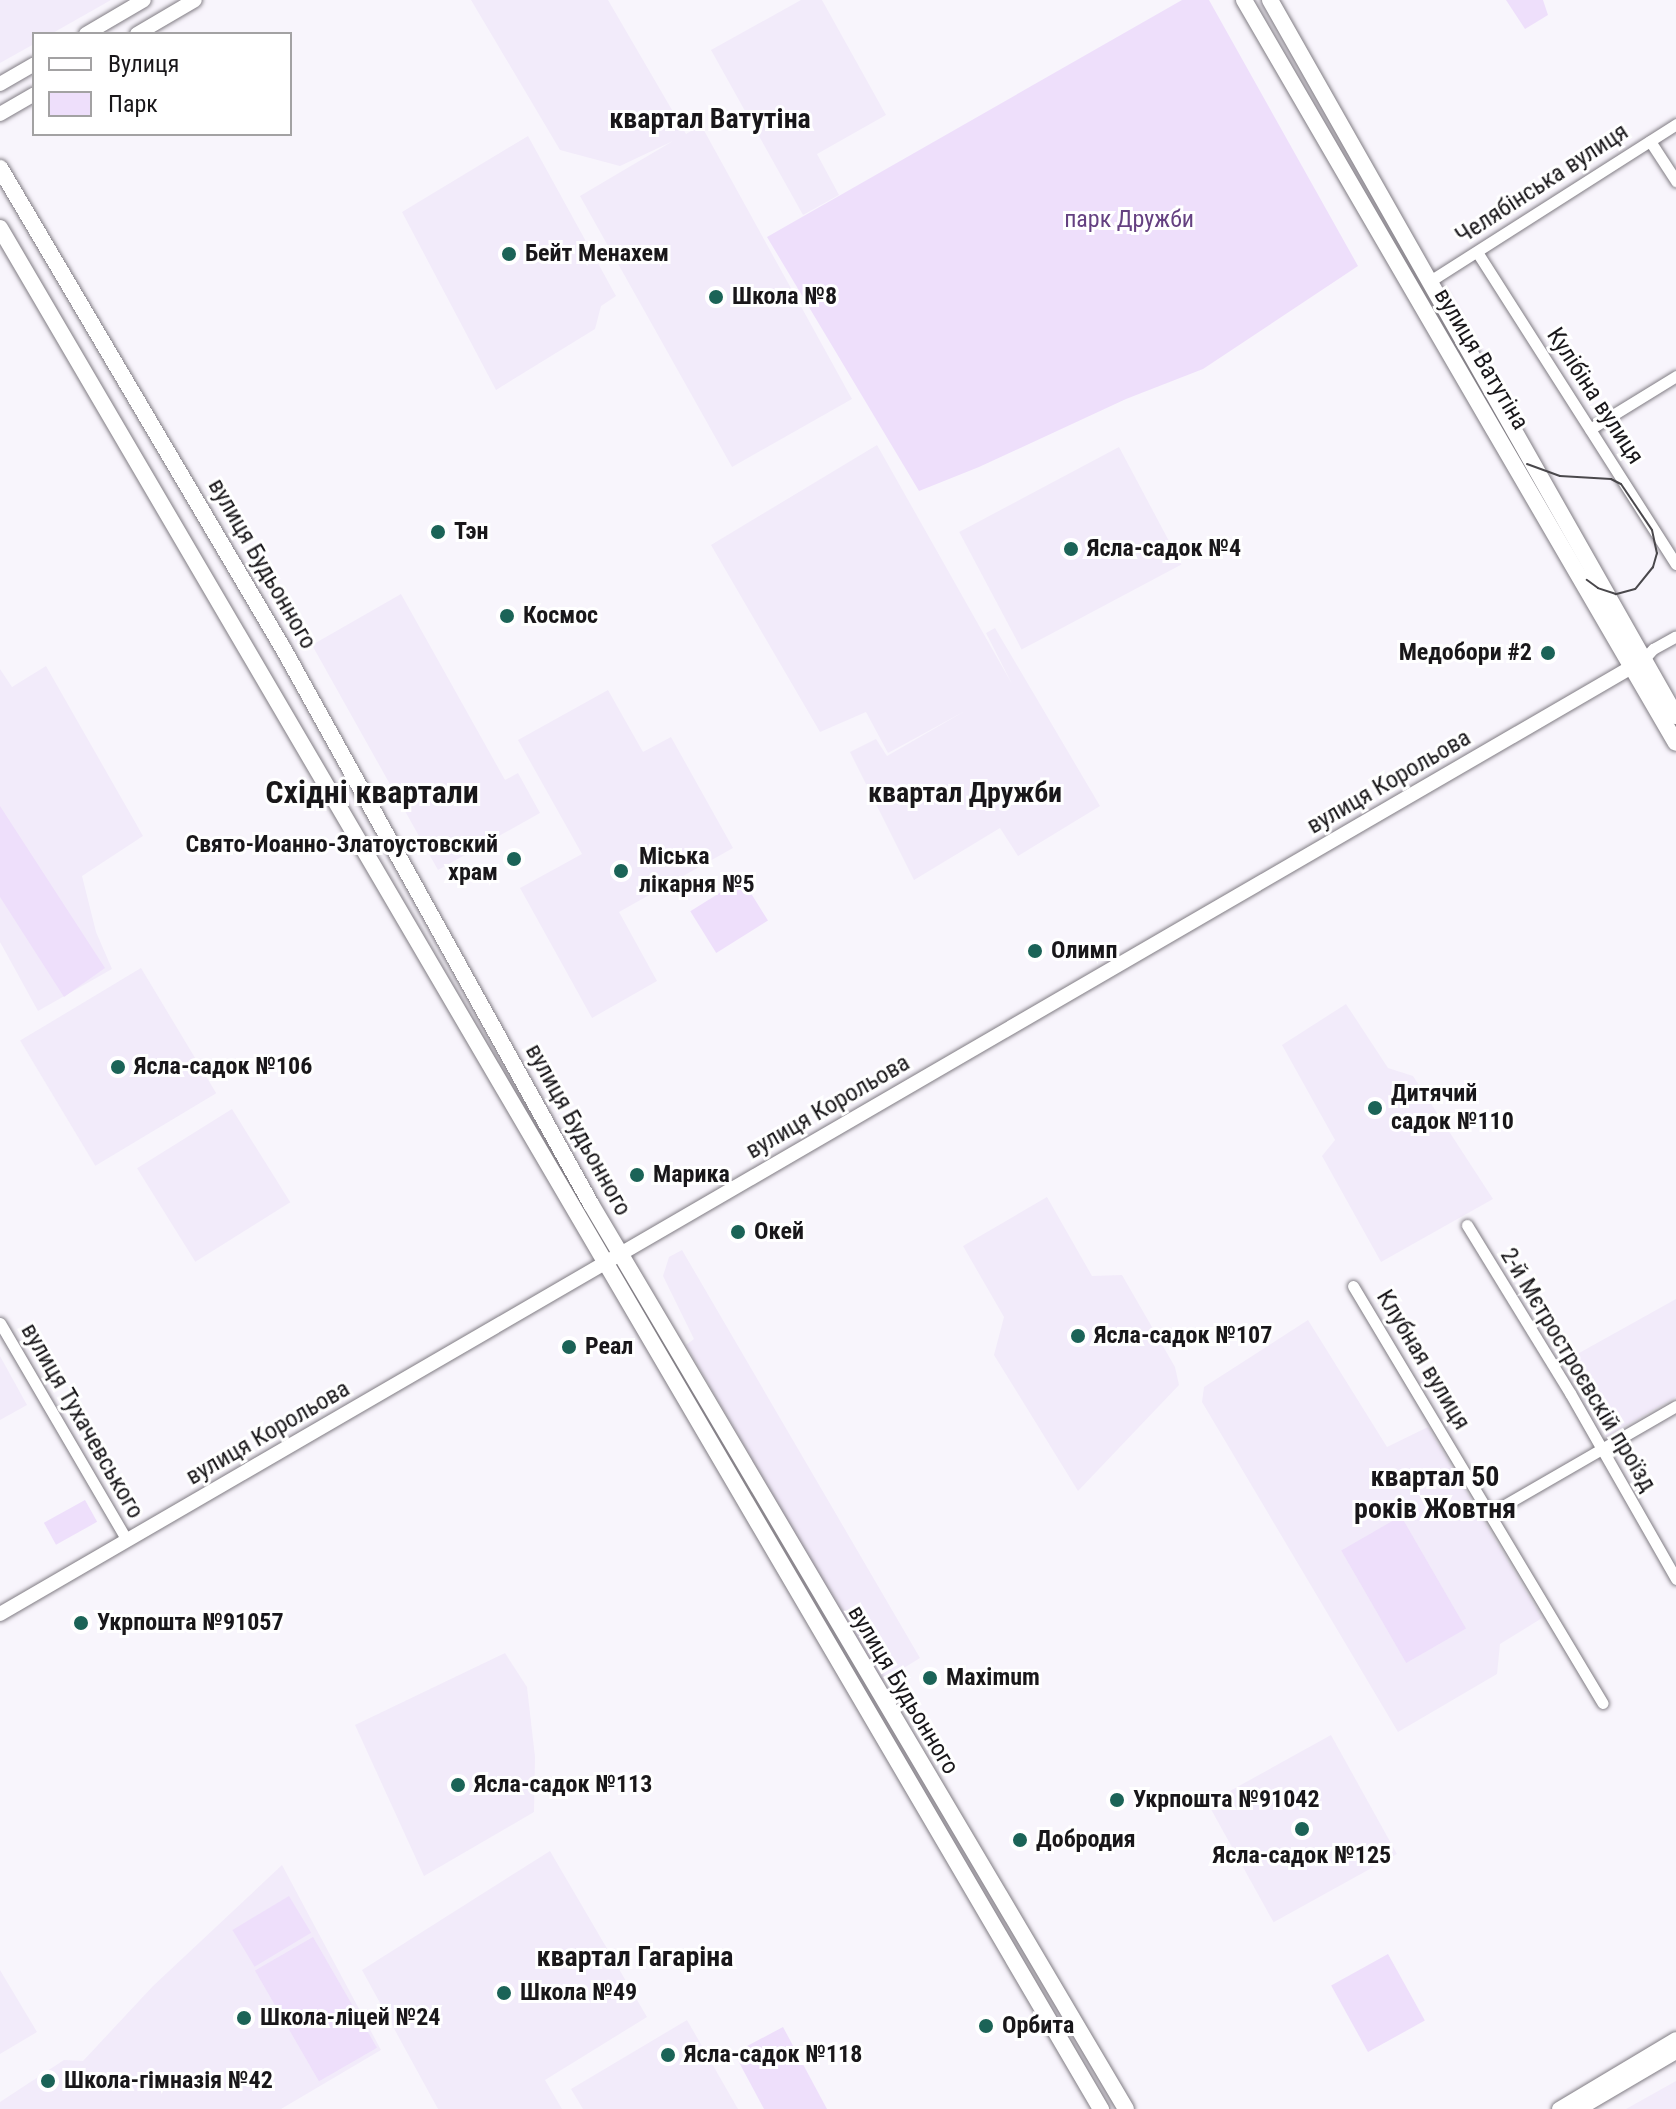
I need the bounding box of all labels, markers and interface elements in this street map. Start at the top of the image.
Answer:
legend [32,32,292,136]
text: Вулиця [108,50,179,78]
text: Парк [108,90,158,118]
district label: квартал Ватутіна [609,102,811,136]
street label: Челябінська вулиця [1450,117,1634,251]
park label: парк Дружби [1064,206,1194,234]
place label: Бейт Менахем [525,240,669,268]
marker: Бейт Менахем [500,245,518,263]
place label: Школа №8 [732,283,837,311]
street label: вулиця Ватутіна [1427,283,1535,435]
marker: Школа №8 [707,288,725,306]
street label: Кулібіна вулиця [1540,322,1650,470]
street label: вулиця Будьонного [202,474,322,654]
place label: Тэн [454,518,488,546]
marker: Тэн [429,523,447,541]
place label: Ясла-садок №4 [1087,535,1241,563]
marker: Ясла-садок №4 [1062,540,1080,558]
place label: Космос [523,602,598,630]
marker: Космос [498,607,516,625]
place label: Медобори #2 [1399,639,1532,667]
marker: Медобори #2 [1539,644,1557,662]
street label: вулиця Корольова [1302,724,1476,840]
district label: Східні квартали [265,773,479,811]
district label: квартал Дружби [868,776,1062,810]
place label: Свято-Иоанно-Златоустовский храм [185,831,498,887]
place label: Міська лікарня №5 [639,843,755,899]
marker: Свято-Иоанно-Златоустовский храм [505,850,523,868]
marker: Міська лікарня №5 [610,860,632,882]
place label: Олимп [1051,937,1117,965]
marker: Олимп [1026,942,1044,960]
street label: вулиця Будьонного [519,1039,637,1221]
street label: вулиця Корольова [741,1049,915,1165]
place label: Ясла-садок №106 [134,1053,312,1081]
marker: Ясла-садок №106 [109,1058,127,1076]
place label: Дитячий садок №110 [1391,1080,1514,1136]
marker: Дитячий садок №110 [1366,1099,1384,1117]
place label: Марика [653,1161,730,1189]
marker: Марика [628,1166,646,1184]
place label: Окей [754,1218,804,1246]
marker: Окей [729,1223,747,1241]
street label: 2-й Мєтростроєвскій проїзд [1494,1243,1662,1497]
street label: Клубная вулиця [1370,1285,1476,1435]
street label: вулиця Тухачевського [14,1318,150,1524]
place label: Ясла-садок №107 [1094,1322,1272,1350]
marker: Ясла-садок №107 [1069,1327,1087,1345]
place label: Реал [585,1333,633,1361]
marker: Реал [560,1338,578,1356]
street label: вулиця Корольова [181,1375,355,1491]
district label: квартал 50 років Жовтня [1354,1460,1516,1526]
street label: вулиця Будьонного [841,1600,965,1780]
place label: Укрпошта №91057 [97,1609,284,1637]
marker: Укрпошта №91057 [72,1614,90,1632]
place label: Maximum [946,1664,1040,1692]
marker: Maximum [921,1669,939,1687]
place label: Ясла-садок №113 [474,1771,652,1799]
marker: Ясла-садок №113 [449,1776,467,1794]
place label: Укрпошта №91042 [1133,1786,1320,1814]
marker: Укрпошта №91042 [1108,1791,1126,1809]
marker: Ясла-садок №125 [1293,1820,1311,1838]
place label: Добродия [1036,1826,1136,1854]
marker: Добродия [1011,1831,1029,1849]
place label: Ясла-садок №125 [1213,1842,1391,1870]
district label: квартал Гагаріна [536,1940,734,1974]
place label: Школа №49 [520,1979,637,2007]
marker: Школа №49 [495,1984,513,2002]
place label: Школа-ліцей №24 [260,2004,440,2032]
marker: Школа-ліцей №24 [235,2009,253,2027]
place label: Орбита [1002,2012,1074,2040]
marker: Орбита [977,2017,995,2035]
place label: Ясла-садок №118 [684,2041,862,2069]
marker: Ясла-садок №118 [659,2046,677,2064]
place label: Школа-гімназія №42 [64,2067,273,2095]
marker: Школа-гімназія №42 [39,2072,57,2090]

